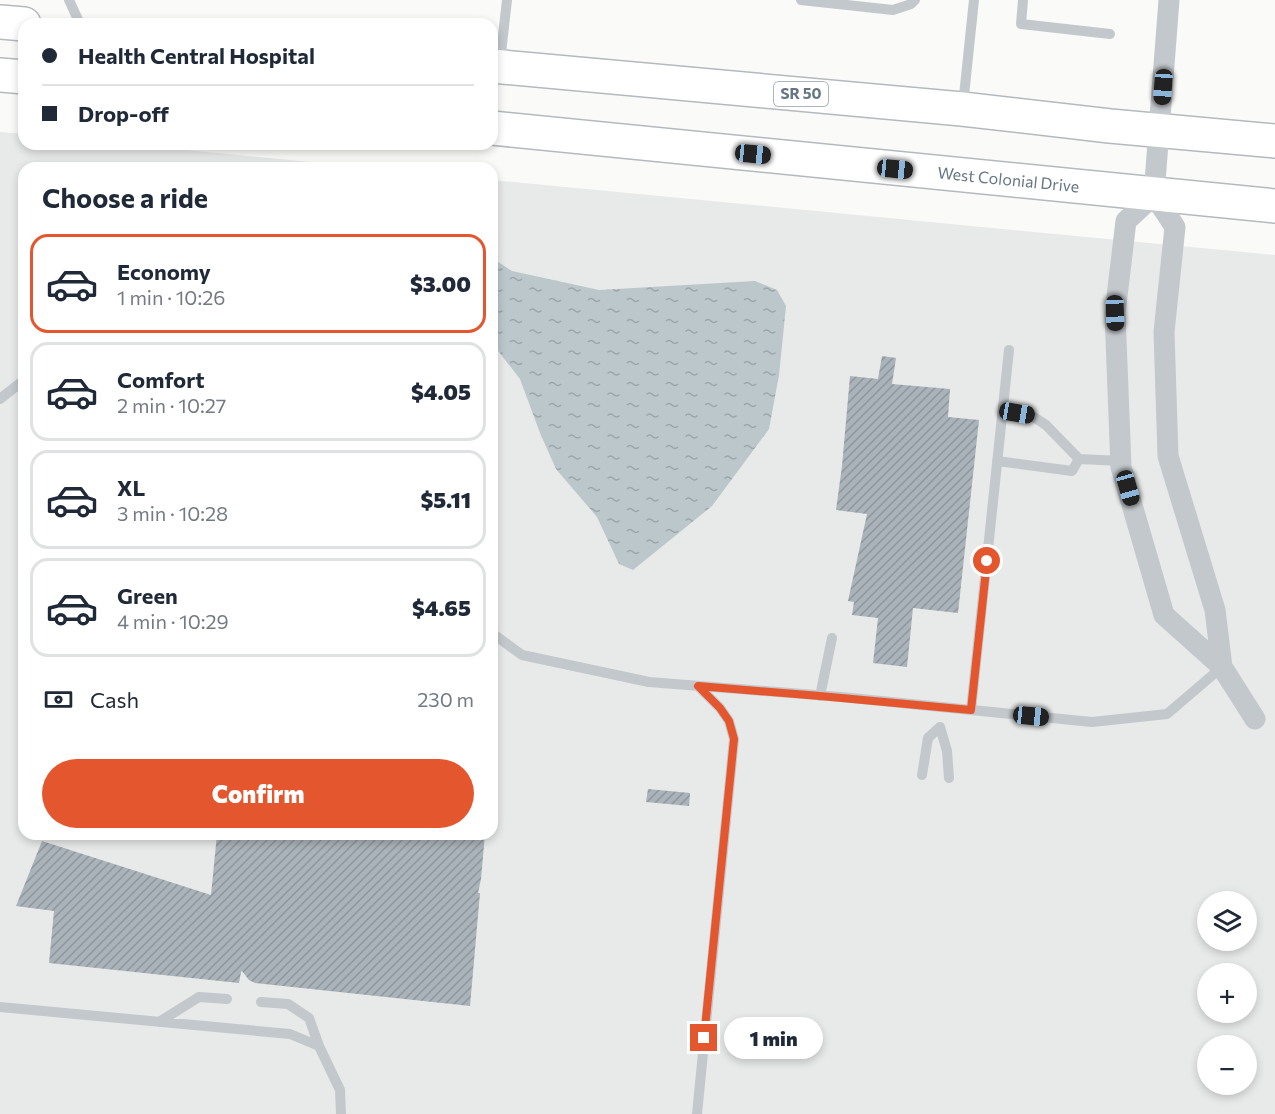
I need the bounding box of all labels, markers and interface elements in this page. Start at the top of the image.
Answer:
text: Health Central Hospital [78,42,315,69]
car [1153,68,1173,106]
road number: SR 50 [774,82,828,106]
text: Drop-off [78,100,169,127]
car [734,143,772,165]
car [876,158,914,180]
street label: West Colonial Drive [937,162,1080,195]
text: Choose a ride [42,181,208,214]
icon: car [45,257,99,311]
text: Economy [117,258,211,285]
text: $3.00 [410,270,471,297]
text: 1 min · 10:26 [117,285,225,309]
car [1105,295,1125,331]
icon: car [45,365,99,419]
text: Comfort [117,366,205,393]
text: $4.05 [411,378,471,405]
text: 2 min · 10:27 [117,393,226,417]
car [998,401,1036,425]
car [1114,468,1142,508]
icon: car [45,473,99,527]
text: XL [117,474,145,501]
text: $5.11 [420,486,471,513]
text: 3 min · 10:28 [117,501,228,525]
route start [973,547,1000,574]
icon: car [45,581,99,635]
text: Green [117,582,178,609]
text: $4.65 [412,594,471,621]
text: 4 min · 10:29 [117,609,229,633]
icon: cash [42,683,75,716]
text: Cash [90,686,139,713]
text: 230 m [417,687,474,711]
car [1012,705,1050,727]
button: Confirm [42,759,474,828]
map controls [1197,891,1257,1095]
button: layers [1197,891,1257,951]
button: + [1197,963,1257,1023]
callout: 1 min [725,1017,824,1059]
route end [690,1024,717,1051]
text: 1 min [749,1026,798,1050]
button: − [1197,1035,1257,1095]

